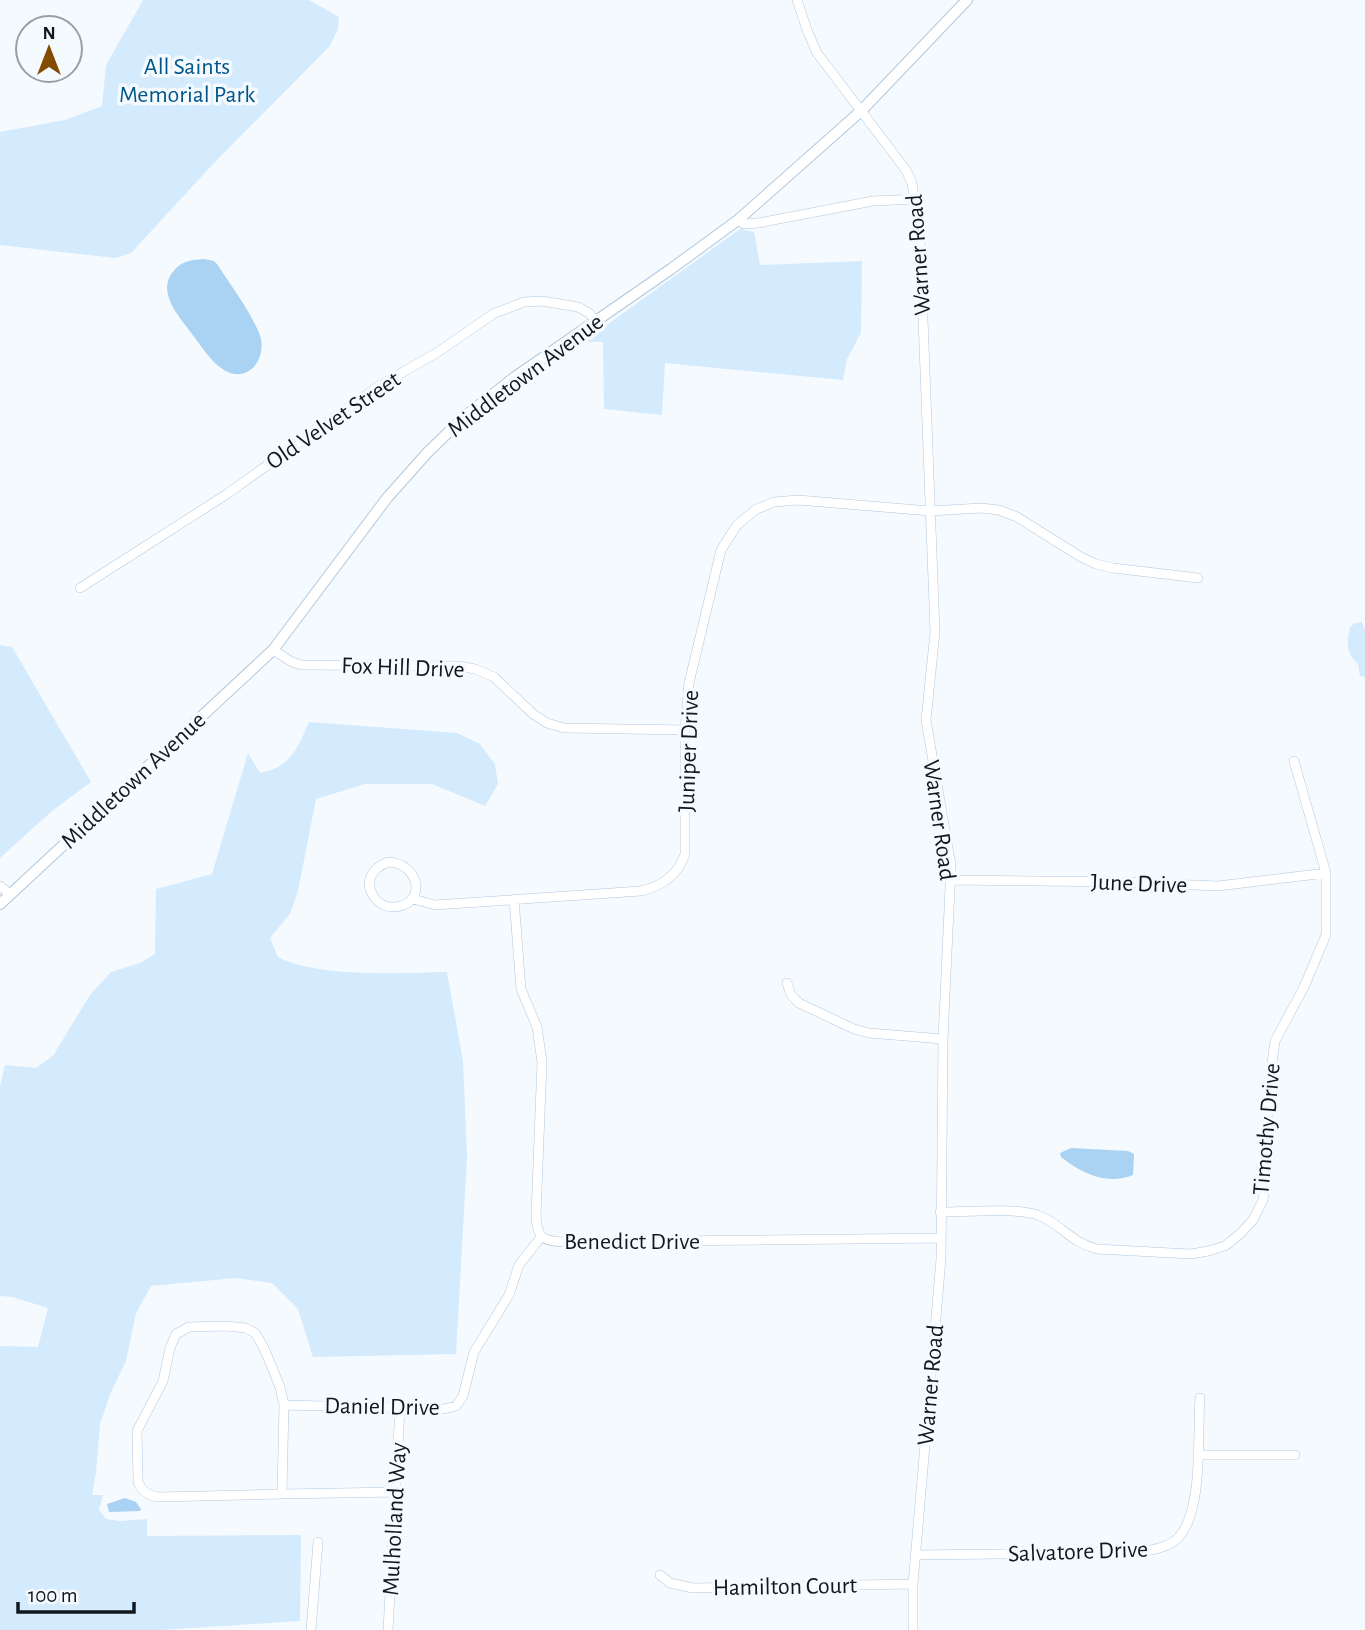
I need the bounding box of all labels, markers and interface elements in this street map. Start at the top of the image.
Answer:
north arrow [14,14,84,84]
text: N [42,24,56,43]
park label: All Saints Memorial Park [119,55,255,107]
street label: Warner Road [903,193,935,316]
street label: Middletown Avenue [443,310,608,442]
street label: Old Velvet Street [262,367,405,474]
street label: Fox Hill Drive [341,654,465,682]
street label: Juniper Drive [675,689,703,813]
street label: Middletown Avenue [57,708,211,854]
street label: Warner Road [919,758,959,882]
street label: June Drive [1090,870,1188,898]
street label: Timothy Drive [1249,1062,1285,1196]
street label: Benedict Drive [564,1230,700,1254]
street label: Warner Road [914,1323,948,1447]
street label: Daniel Drive [324,1394,440,1420]
street label: Mulholland Way [379,1442,411,1596]
street label: Salvatore Drive [1008,1538,1149,1566]
scale bar [18,1570,133,1614]
street label: Hamilton Court [713,1574,858,1600]
text: 100 m [28,1585,78,1606]

